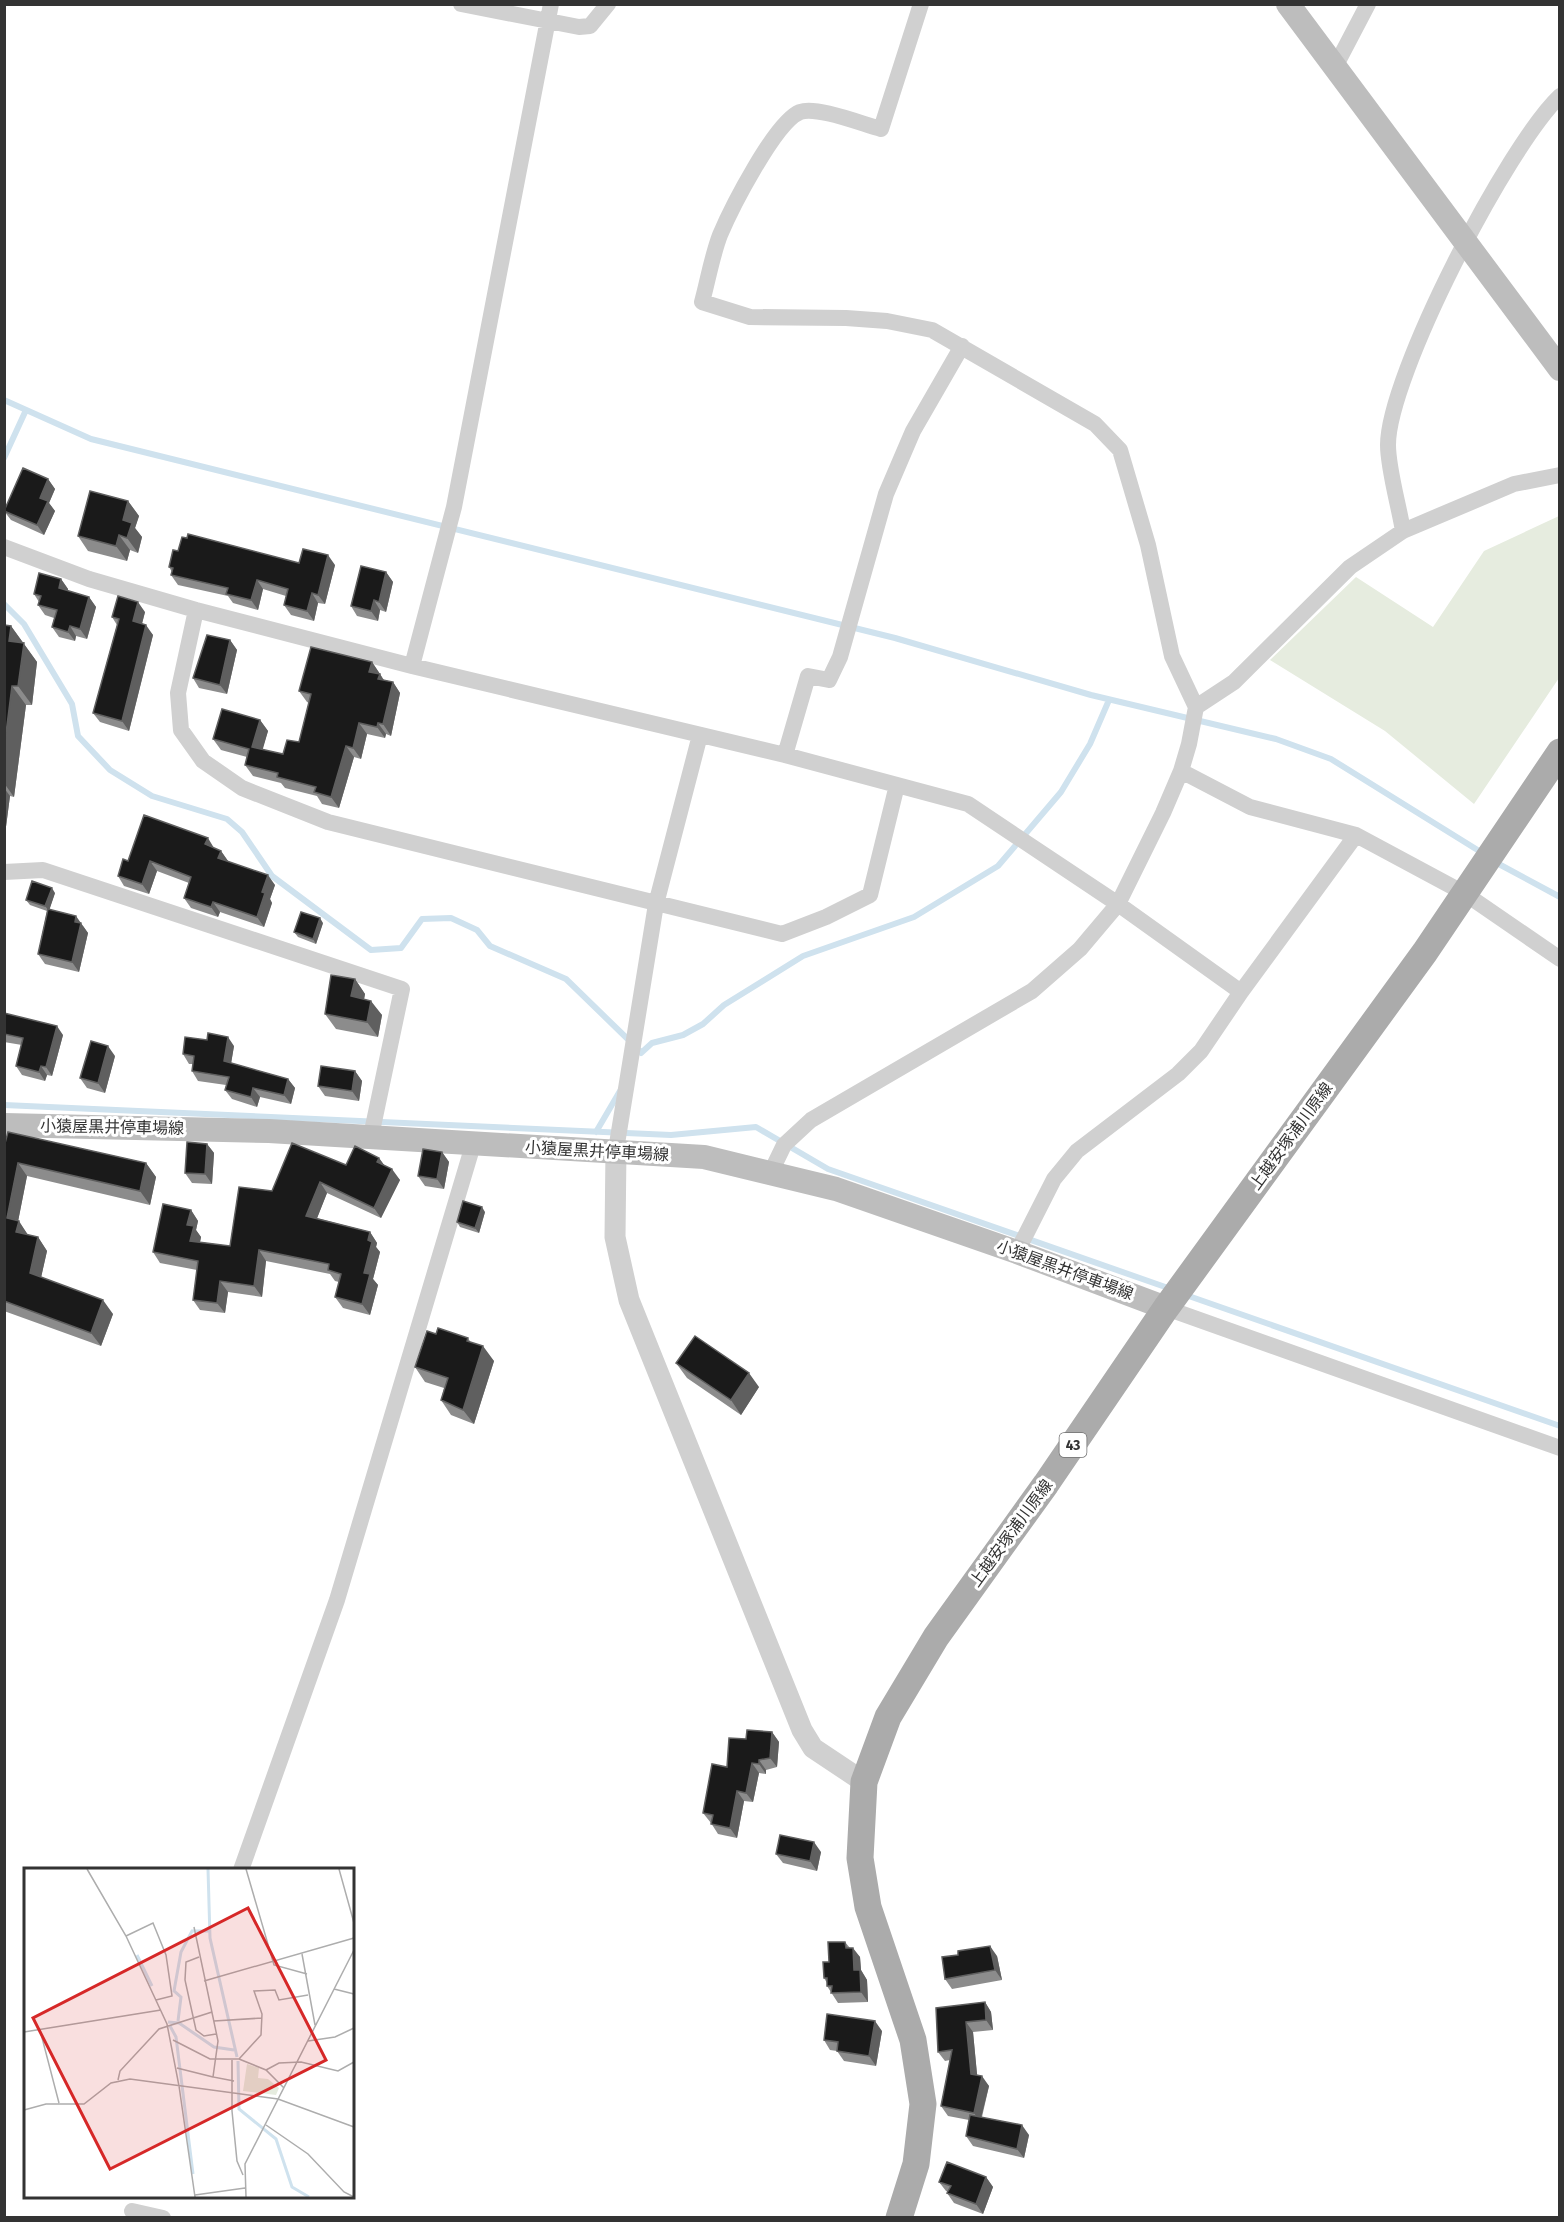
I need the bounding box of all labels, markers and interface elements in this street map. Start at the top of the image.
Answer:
street label: 上越安塚浦川原線 [1246,1079,1336,1193]
street label: 小猿屋黒井停車場線 [40,1116,184,1138]
street label: 小猿屋黒井停車場線 [525,1138,669,1164]
street label: 小猿屋黒井停車場線 [994,1236,1136,1304]
road number: 43 [1060,1433,1086,1457]
street label: 上越安塚浦川原線 [966,1476,1056,1590]
inset map [24,1868,354,2198]

